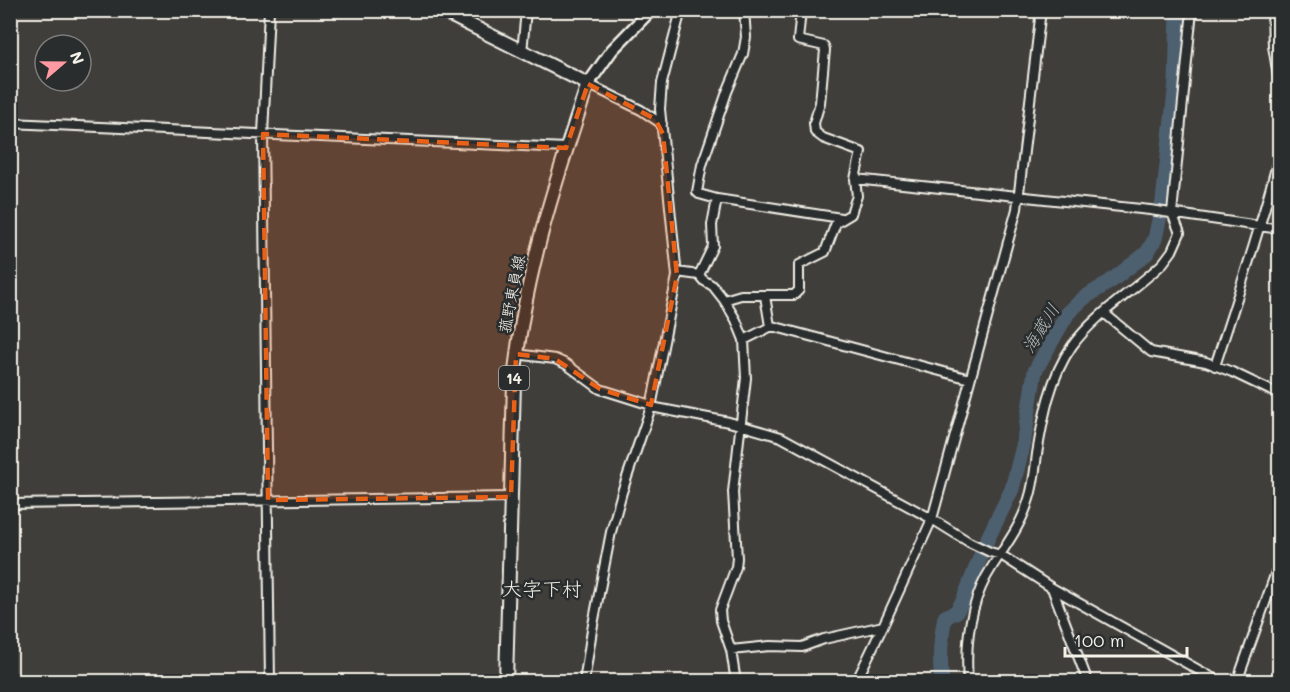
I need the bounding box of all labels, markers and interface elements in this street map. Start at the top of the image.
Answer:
north arrow [33,33,93,93]
text: N [66,48,90,67]
street label: 菰野東員線 [493,253,529,335]
water label: 海蔵川 [1016,299,1064,357]
road number: 14 [499,366,529,390]
district label: 大字下村 [502,575,582,601]
scale bar [1065,620,1186,658]
text: 100 m [1074,628,1124,652]

